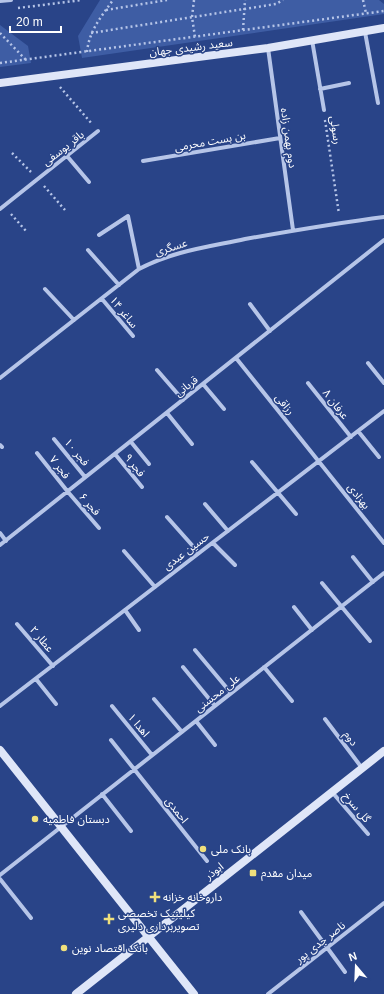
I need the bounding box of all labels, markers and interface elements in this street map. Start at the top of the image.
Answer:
scale bar [10,8,61,34]
text: 20 m [16,15,43,29]
street label: سعید رشیدی جهان [149,36,234,59]
street label: دوم بهمن زاده [277,107,299,169]
street label: رسولی [327,115,344,145]
street label: باقر یوسفی [40,128,87,169]
street label: بن بست محرمی [173,129,247,154]
street label: عسگری [153,236,189,259]
street label: ساغر ۱۴ [107,294,141,331]
street label: قربانی [172,373,201,400]
street label: عرفان ۸ [320,387,352,422]
street label: رزاقی [272,391,297,418]
street label: فجر ۱۰ [61,436,92,469]
street label: فجر ۹ [121,451,148,479]
street label: فجر ۷ [47,453,73,481]
street label: بهزادی [345,481,373,512]
street label: فجر ۶ [76,490,103,518]
street label: حسین عبدی [161,529,212,573]
street label: عطار ۲ [27,624,57,655]
street label: علی محسنی [192,671,243,715]
street label: اهدا ۱ [126,711,152,739]
street label: دوم [340,728,360,749]
street label: گل سرخ [339,789,373,826]
street label: احمدی [162,795,191,826]
place label: دبستان فاطمیه [43,813,110,826]
marker: دبستان فاطمیه [30,814,40,824]
place label: بانک ملی [211,843,251,856]
marker: بانک ملی [198,844,208,854]
street label: ابوذر [202,860,226,883]
place label: میدان مقدم [261,867,313,881]
marker: میدان مقدم [248,868,258,878]
place label: داروخانه خزانه [163,891,222,904]
marker: داروخانه خزانه [150,892,160,902]
place label: کیلینیک تخصصی تصویربرداری دلیری [118,907,199,933]
marker: کیلینیک تخصصی تصویربرداری دلیری [103,913,115,925]
street label: ناصر جدی پور [292,919,349,967]
place label: بانک اقتصاد نوین [72,942,148,955]
marker: بانک اقتصاد نوین [59,943,69,953]
north arrow [336,946,376,986]
text: N [347,950,359,964]

